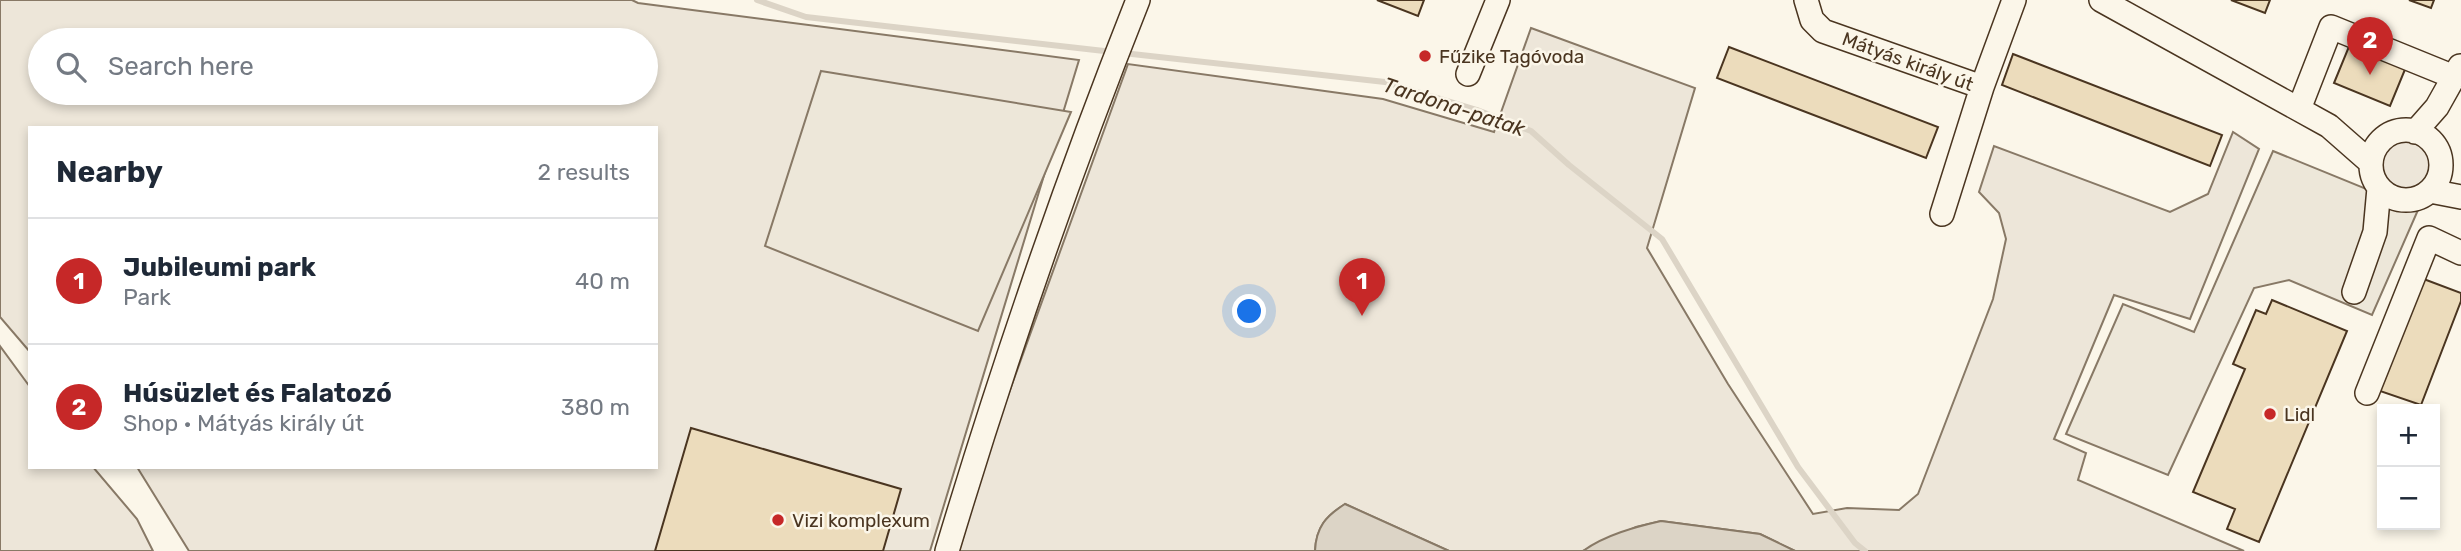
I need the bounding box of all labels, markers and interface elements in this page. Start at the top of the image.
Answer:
pin: 2 [2347,17,2393,75]
street label: Mátyás király út [1839,27,1977,96]
search box [28,28,658,105]
place label: Fűzike Tagóvoda [1439,45,1584,68]
icon: search [52,48,90,86]
marker: Fűzike Tagóvoda [1417,48,1433,64]
text: Search here [108,51,254,82]
water label: Tardona-patak [1380,72,1529,142]
text: Nearby [56,154,163,190]
text: 2 results [538,158,630,186]
text: Jubileumi park [123,252,316,283]
pin: 1 [1339,258,1385,316]
text: 1 [73,267,85,295]
text: 40 m [575,267,630,295]
text: Park [123,283,171,311]
your location [1232,294,1266,328]
text: Húsüzlet és Falatozó [123,378,392,409]
text: 2 [72,393,86,421]
text: 380 m [561,393,630,421]
place label: Lidl [2284,403,2315,426]
map controls [2377,404,2440,530]
button: + [2377,404,2440,467]
marker: Lidl [2262,406,2278,422]
text: Shop · Mátyás király út [123,409,364,437]
button: − [2377,467,2440,530]
place label: Vizi komplexum [792,509,930,532]
marker: Vizi komplexum [770,512,786,528]

